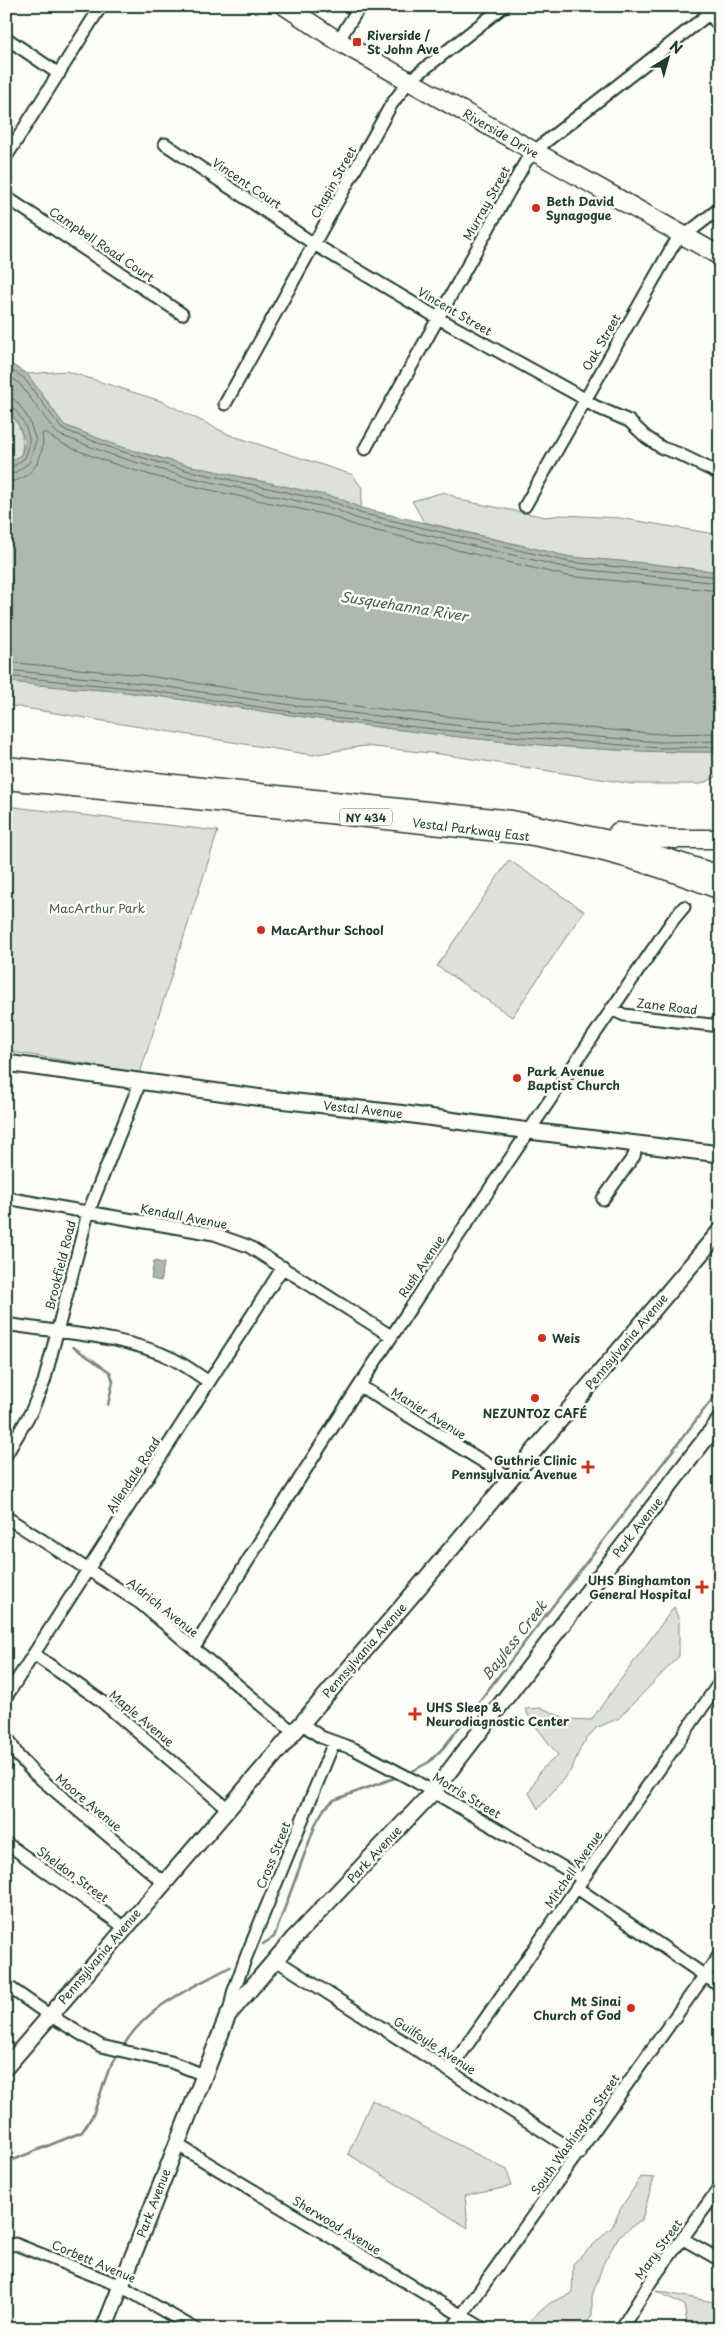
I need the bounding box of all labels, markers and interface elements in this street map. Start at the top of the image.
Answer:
place label: Riverside / St John Ave [367,26,440,58]
north arrow [644,32,694,82]
text: N [665,35,687,59]
marker: Riverside / St John Ave [351,36,363,48]
street label: Riverside Drive [460,104,542,162]
street label: Chapin Street [306,142,360,221]
street label: Vincent Court [209,153,285,213]
street label: Murray Street [458,162,514,244]
place label: Beth David Synagogue [546,192,614,224]
street label: Campbell Road Court [46,202,158,286]
marker: Beth David Synagogue [530,202,542,214]
street label: Vincent Street [415,282,496,340]
street label: Oak Street [577,310,625,374]
water label: Susquehanna River [339,586,471,627]
road number: NY 434 [340,809,392,826]
street label: Vestal Parkway East [411,813,531,845]
park label: MacArthur Park [49,899,145,917]
place label: MacArthur School [271,921,384,939]
marker: MacArthur School [255,924,267,936]
street label: Zane Road [635,993,699,1019]
place label: Park Avenue Baptist Church [527,1062,620,1094]
marker: Park Avenue Baptist Church [511,1072,523,1084]
street label: Vestal Avenue [322,1096,404,1122]
street label: Kendall Avenue [139,1199,229,1233]
street label: Brookfield Road [40,1218,80,1312]
street label: Rush Avenue [394,1231,449,1301]
street label: Pennsylvania Avenue [580,1289,672,1393]
place label: Weis [552,1329,580,1347]
marker: Weis [536,1332,548,1344]
street label: Manier Avenue [388,1383,470,1444]
marker: NEZUNTOZ CAFÉ [529,1392,541,1404]
place label: NEZUNTOZ CAFÉ [483,1404,588,1422]
street label: Allendale Road [102,1434,164,1516]
place label: Guthrie Clinic Pennsylvania Avenue [452,1451,577,1483]
marker: Guthrie Clinic Pennsylvania Avenue [581,1460,595,1474]
street label: Park Avenue [608,1493,667,1561]
place label: UHS Binghamton General Hospital [588,1571,691,1603]
street label: Aldrich Avenue [123,1573,203,1641]
marker: UHS Binghamton General Hospital [695,1580,709,1594]
water label: Bayless Creek [476,1595,553,1684]
street label: Pennsylvania Avenue [318,1598,411,1701]
street label: Maple Avenue [106,1685,179,1751]
place label: UHS Sleep & Neurodiagnostic Center [426,1698,570,1730]
marker: UHS Sleep & Neurodiagnostic Center [408,1707,422,1721]
street label: Morris Street [429,1767,505,1823]
street label: Moore Avenue [52,1769,126,1835]
street label: Cross Street [251,1819,295,1891]
street label: Park Avenue [343,1821,406,1887]
street label: Mitchell Avenue [540,1826,607,1911]
street label: Sheldon Street [33,1842,113,1906]
street label: Pennsylvania Avenue [53,1904,145,2008]
place label: Mt Sinai Church of God [533,1992,622,2024]
marker: Mt Sinai Church of God [625,2002,637,2014]
street label: Guilfoyle Avenue [390,2012,480,2079]
street label: South Washington Street [526,2070,624,2198]
street label: Park Avenue [132,2166,175,2240]
street label: Sherwood Avenue [289,2191,385,2259]
street label: Mary Street [630,2215,686,2283]
street label: Corbett Avenue [49,2235,139,2287]

